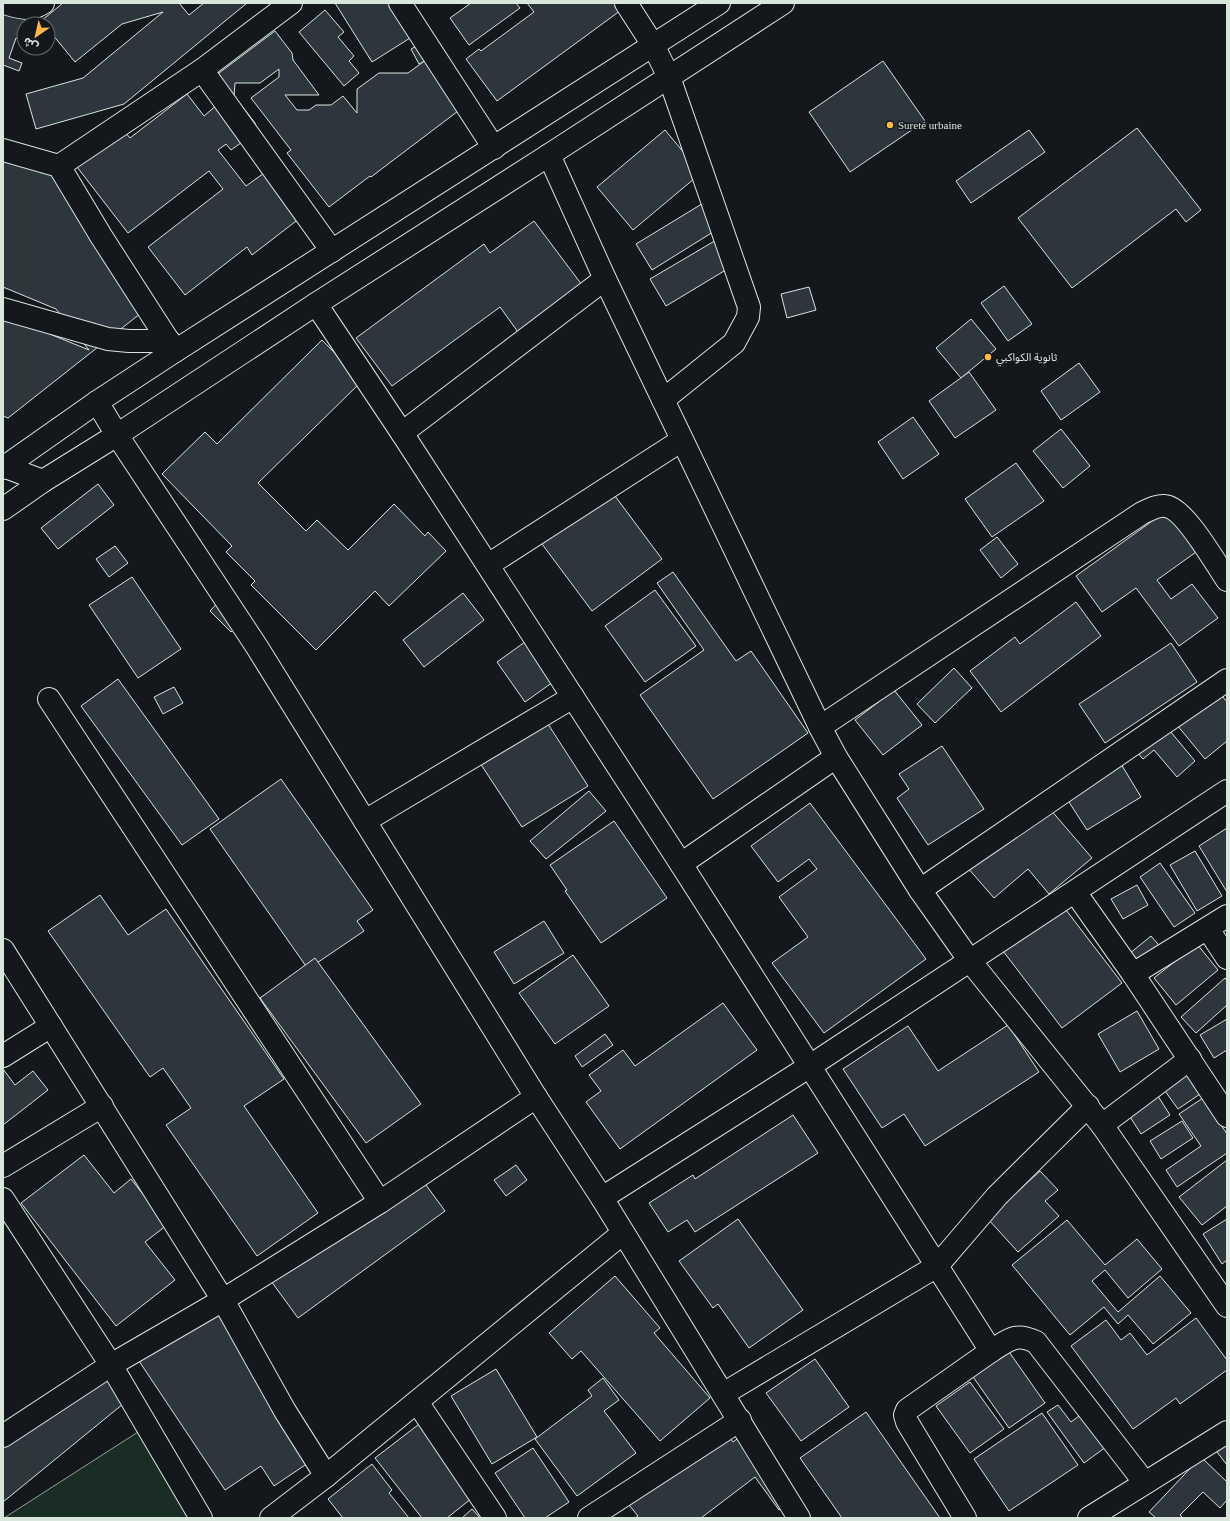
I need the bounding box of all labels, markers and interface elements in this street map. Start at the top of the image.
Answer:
north arrow [16,16,56,56]
text: ش [21,34,41,53]
place label: Sureté urbaine [898,119,962,131]
marker: Sureté urbaine [885,120,895,130]
place label: ثانوية الكواكبي [996,351,1057,367]
marker: ثانوية الكواكبي [983,352,993,362]

